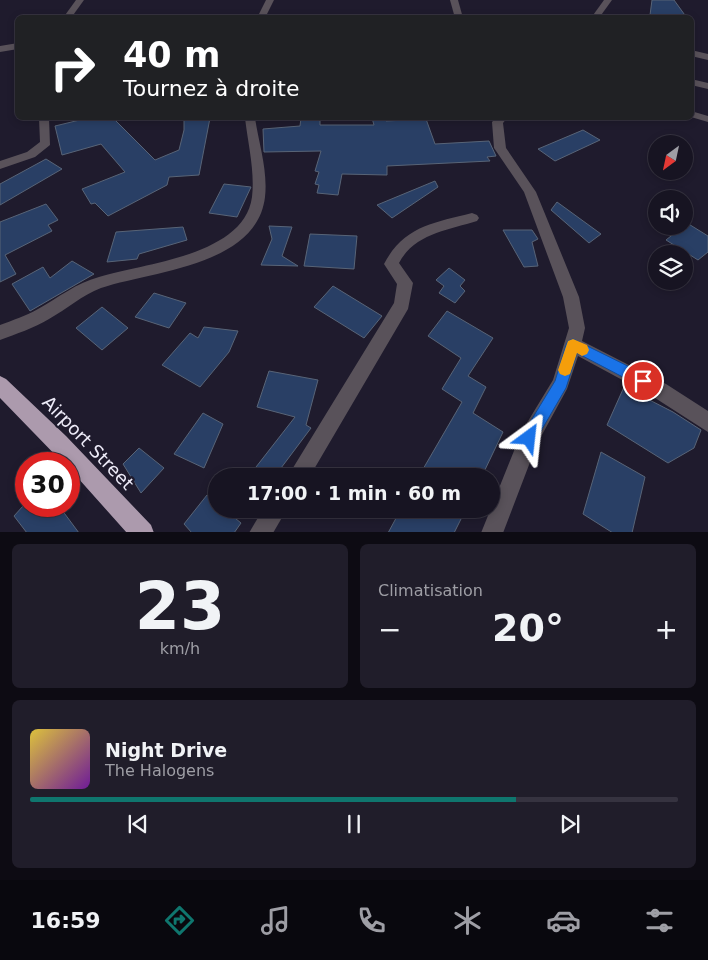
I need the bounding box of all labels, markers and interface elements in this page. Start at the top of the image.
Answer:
icon: right [40,35,105,100]
text: 40 m [123,35,220,75]
text: Tournez à droite [123,76,300,101]
north arrow [648,135,692,180]
map controls [648,135,693,290]
button: sound [648,190,693,235]
button: layers [648,245,693,290]
pin [622,360,664,402]
icon: arrive [629,367,657,395]
street label: Airport Street [38,391,138,494]
position arrow [502,411,554,463]
speed limit sign: 30 [15,452,80,517]
text: 17:00 · 1 min · 60 m [247,482,461,504]
text: 23 [135,569,225,644]
text: Climatisation [378,581,483,600]
text: 20° [492,606,564,650]
text: − [378,613,401,646]
text: + [655,613,678,646]
text: km/h [160,639,200,658]
text: Night Drive [105,739,227,761]
text: The Halogens [105,761,214,780]
icon: previous [124,810,152,838]
icon: pause [340,810,368,838]
icon: next [556,810,584,838]
icon: directions [162,903,197,938]
icon: music [258,903,293,938]
icon: phone [354,903,389,938]
icon: climate [450,903,485,938]
icon: car [546,903,581,938]
icon: filters [642,903,677,938]
text: 16:59 [31,908,101,933]

